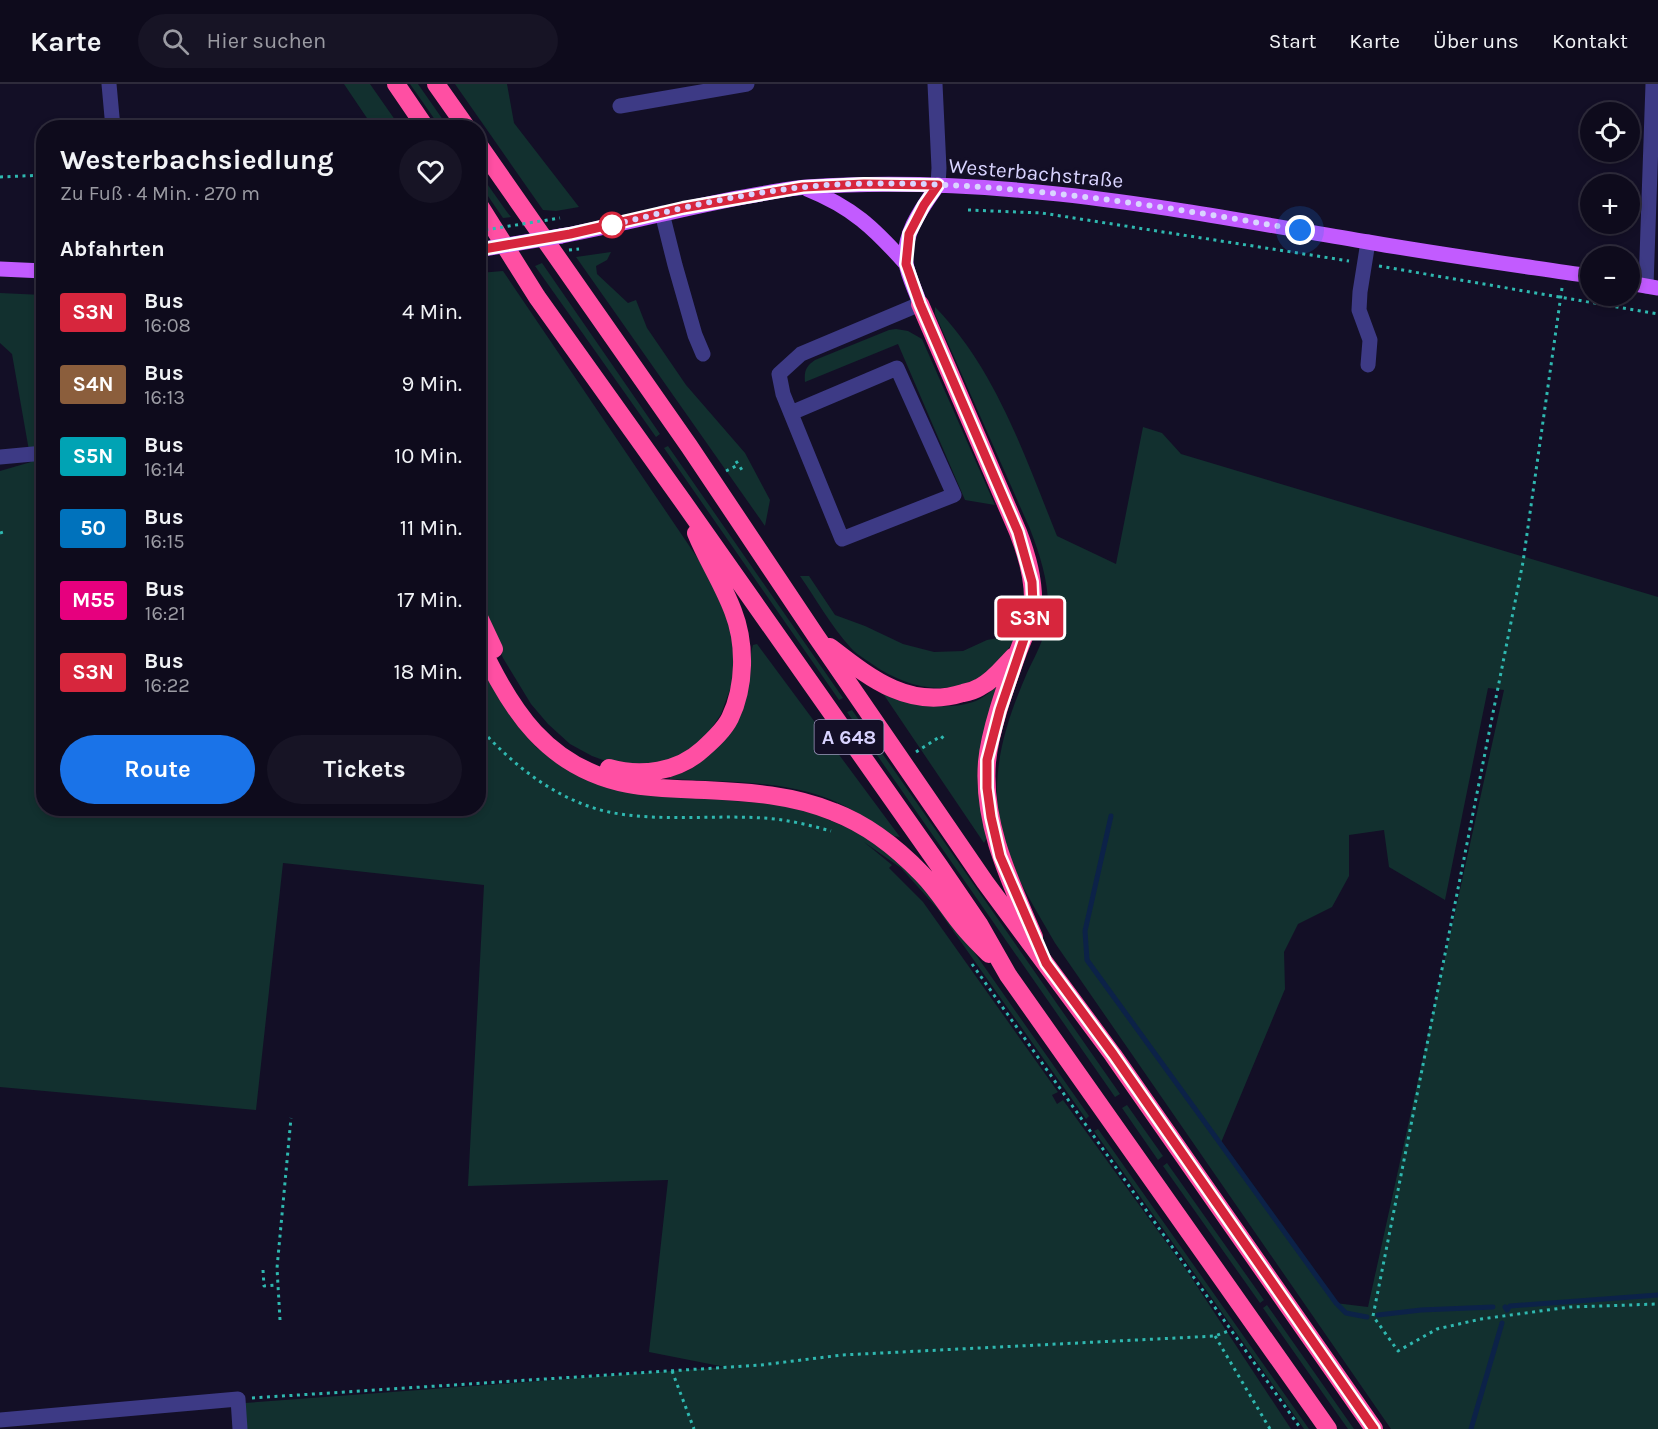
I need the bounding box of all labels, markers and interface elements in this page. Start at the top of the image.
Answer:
search box [138,14,558,68]
text: Karte [30,25,102,58]
icon: search [159,25,192,58]
text: Hier suchen [207,28,326,54]
text: Start [1269,29,1316,53]
text: Karte [1349,29,1400,53]
text: Über uns [1433,29,1519,53]
text: Kontakt [1552,29,1628,53]
map controls [1580,102,1640,306]
button: locate [1580,102,1640,162]
button: heart [399,140,462,203]
text: Westerbachsiedlung [60,143,334,176]
street label: Westerbachstraße [948,153,1124,193]
button: + [1580,174,1640,234]
text: Zu Fuß · 4 Min. · 270 m [60,182,260,205]
unlabelled marker [599,212,625,238]
your location [1285,215,1315,245]
text: Abfahrten [60,236,165,262]
button: − [1580,246,1640,306]
text: Bus [144,288,184,314]
text: 4 Min. [402,299,462,325]
text: S3N [72,300,114,324]
text: 16:08 [144,314,191,337]
text: Bus [144,360,184,386]
text: 9 Min. [402,371,462,397]
text: S4N [73,372,113,396]
text: 16:13 [144,386,185,409]
text: Bus [144,432,184,458]
text: 10 Min. [394,443,462,469]
text: S5N [73,444,113,468]
text: 16:14 [144,458,184,481]
text: Bus [144,504,184,530]
text: 11 Min. [400,515,462,541]
text: 50 [80,516,106,540]
text: 16:15 [144,530,185,553]
text: Bus [145,576,184,602]
text: 17 Min. [397,587,462,613]
text: M55 [72,588,115,612]
line badge: S3N [996,598,1064,638]
text: 16:21 [145,602,186,625]
text: S3N [1009,606,1051,630]
text: Bus [144,648,184,674]
text: 18 Min. [394,659,462,685]
text: S3N [72,660,114,684]
text: 16:22 [144,674,190,697]
road number: A 648 [814,720,884,754]
button: Route [60,735,255,804]
button: Tickets [267,735,462,804]

